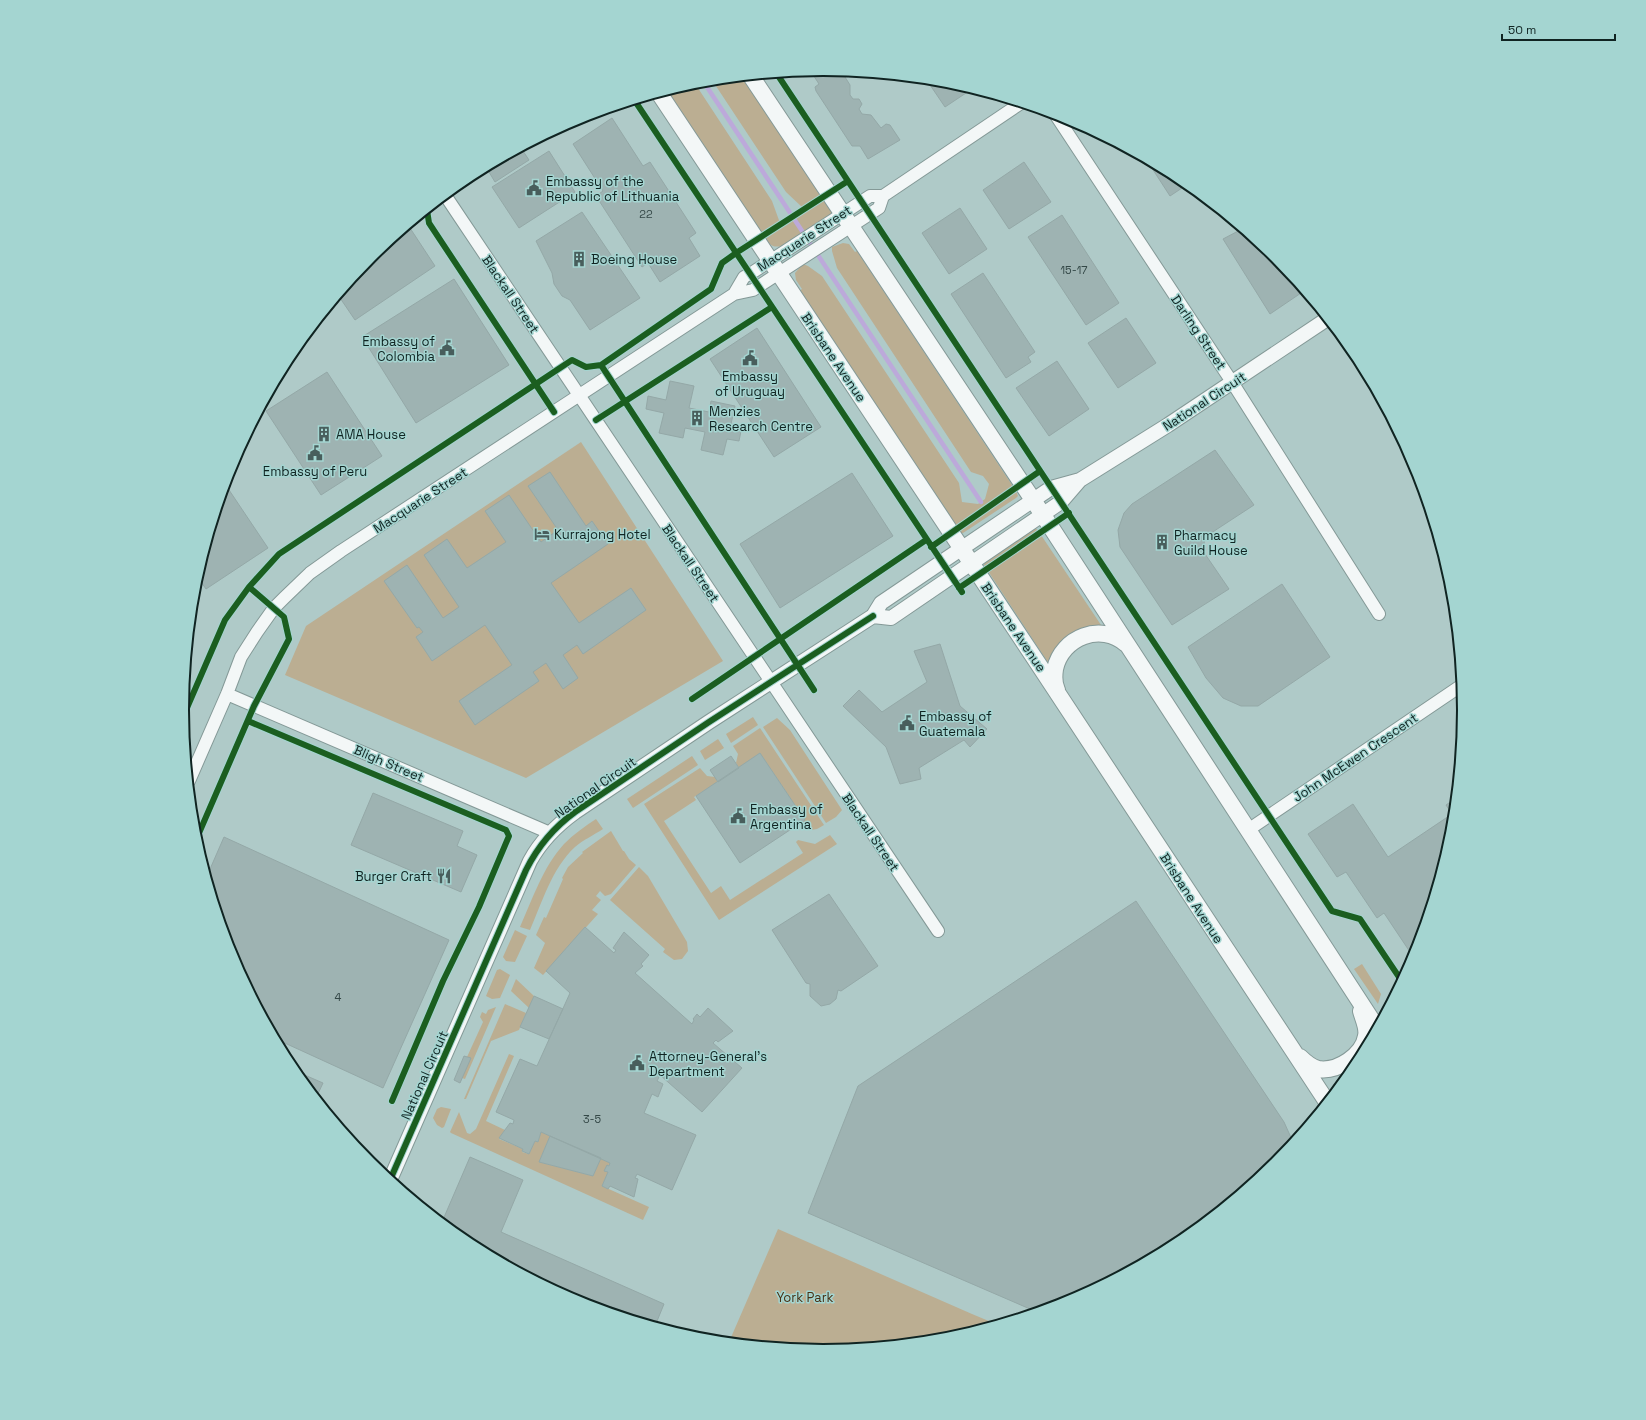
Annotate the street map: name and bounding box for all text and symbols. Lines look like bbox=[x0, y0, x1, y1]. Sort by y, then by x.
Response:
scale bar bbox=[1502, 16, 1615, 42]
text: 50 m bbox=[1508, 22, 1536, 38]
place label: Embassy of the Republic of Lithuania bbox=[546, 173, 680, 205]
public building icon: Embassy of the Republic of Lithuania bbox=[525, 179, 543, 197]
street label: Macquarie Street bbox=[754, 202, 855, 275]
house number: 22 bbox=[639, 207, 653, 221]
building icon: Boeing House bbox=[570, 250, 588, 268]
place label: Boeing House bbox=[591, 251, 677, 268]
street label: Blackall Street bbox=[478, 252, 543, 337]
house number: 15-17 bbox=[1061, 263, 1088, 277]
street label: Darling Street bbox=[1167, 292, 1230, 373]
street label: Brisbane Avenue bbox=[797, 309, 870, 405]
place label: Embassy of Colombia bbox=[362, 333, 436, 365]
public building icon: Embassy of Colombia bbox=[438, 339, 456, 357]
public building icon: Embassy of Uruguay bbox=[741, 349, 759, 367]
place label: Embassy of Uruguay bbox=[715, 368, 785, 400]
street label: National Circuit bbox=[1159, 368, 1249, 435]
place label: Menzies Research Centre bbox=[709, 403, 813, 435]
building icon: Menzies Research Centre bbox=[688, 409, 706, 427]
building icon: AMA House bbox=[315, 425, 333, 443]
place label: AMA House bbox=[336, 426, 406, 443]
public building icon: Embassy of Peru bbox=[306, 444, 324, 462]
place label: Embassy of Peru bbox=[263, 463, 367, 480]
street label: Macquarie Street bbox=[370, 464, 471, 537]
street label: Blackall Street bbox=[658, 521, 723, 606]
hotel icon: Kurrajong Hotel bbox=[533, 525, 551, 543]
place label: Kurrajong Hotel bbox=[554, 526, 651, 543]
place label: Pharmacy Guild House bbox=[1174, 527, 1248, 559]
building icon: Pharmacy Guild House bbox=[1153, 533, 1171, 551]
street label: Brisbane Avenue bbox=[977, 579, 1050, 675]
place label: Embassy of Guatemala bbox=[919, 708, 992, 740]
street label: John McEwen Crescent bbox=[1290, 709, 1421, 806]
public building icon: Embassy of Guatemala bbox=[898, 714, 916, 732]
street label: Bligh Street bbox=[351, 741, 426, 786]
street label: National Circuit bbox=[551, 753, 639, 822]
street label: Blackall Street bbox=[838, 790, 903, 875]
place label: Embassy of Argentina bbox=[750, 801, 823, 833]
public building icon: Embassy of Argentina bbox=[729, 807, 747, 825]
street label: Brisbane Avenue bbox=[1156, 850, 1227, 947]
restaurant icon: Burger Craft bbox=[435, 867, 453, 885]
place label: Burger Craft bbox=[355, 868, 432, 885]
house number: 4 bbox=[335, 990, 342, 1004]
street label: National Circuit bbox=[397, 1028, 452, 1122]
place label: Attorney-General’s Department bbox=[649, 1048, 767, 1080]
public building icon: Attorney-General’s Department bbox=[628, 1054, 646, 1072]
house number: 3-5 bbox=[583, 1112, 602, 1126]
park label: York Park bbox=[776, 1289, 834, 1306]

